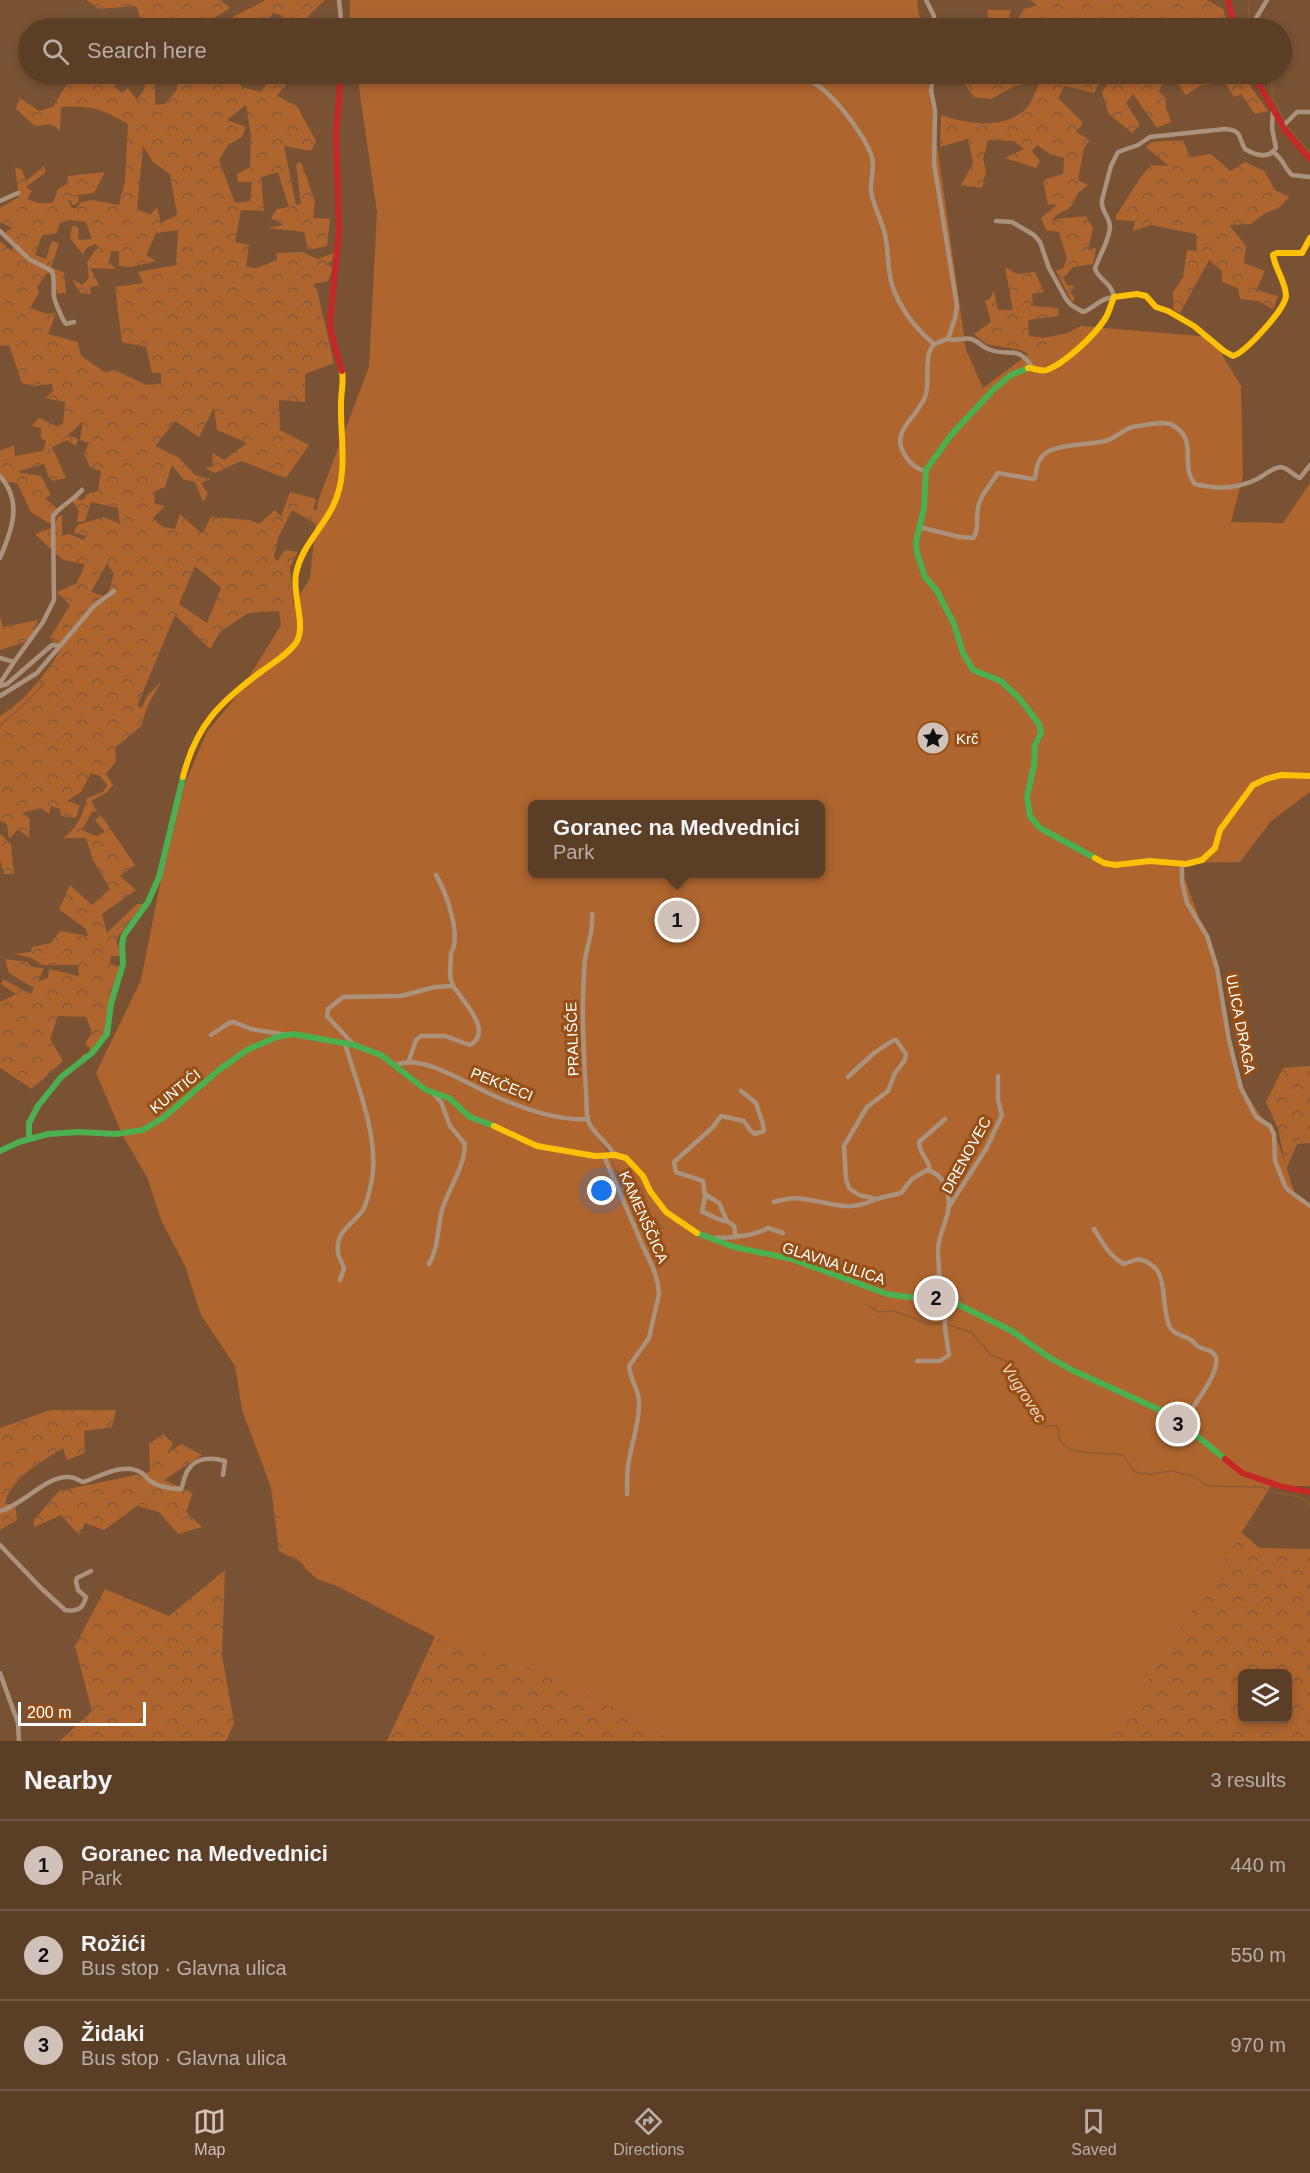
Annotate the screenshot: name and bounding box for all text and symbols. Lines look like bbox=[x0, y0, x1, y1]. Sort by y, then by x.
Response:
search box bbox=[18, 18, 1292, 84]
icon: search bbox=[39, 35, 72, 68]
text: Search here bbox=[87, 38, 207, 63]
place icon: Krč bbox=[915, 720, 951, 756]
place label: Krč bbox=[956, 730, 979, 747]
popup bbox=[528, 800, 825, 878]
text: Goranec na Medvednici bbox=[553, 815, 800, 840]
text: Park bbox=[553, 841, 594, 863]
pin: 1 bbox=[658, 898, 696, 942]
street label: ULICA DRAGA bbox=[1223, 973, 1259, 1075]
street label: PRALIŠĆE bbox=[562, 1002, 582, 1076]
street label: PEKČECI bbox=[468, 1064, 536, 1104]
street label: KUNTIĆI bbox=[146, 1066, 204, 1116]
street label: DRENOVEC bbox=[938, 1114, 994, 1196]
street label: KAMENŠČICA bbox=[616, 1168, 672, 1266]
your location bbox=[587, 1176, 616, 1205]
street label: GLAVNA ULICA bbox=[780, 1238, 888, 1288]
pin: 2 bbox=[916, 1276, 956, 1320]
water label: Vugrovec bbox=[999, 1360, 1049, 1426]
pin: 3 bbox=[1158, 1402, 1198, 1446]
map controls bbox=[1238, 1669, 1292, 1723]
button: layers bbox=[1238, 1669, 1292, 1723]
scale bar bbox=[18, 1699, 146, 1726]
text: 200 m bbox=[27, 1704, 71, 1721]
text: Nearby bbox=[24, 1765, 112, 1795]
text: 3 results bbox=[1210, 1769, 1286, 1791]
text: Goranec na Medvednici bbox=[81, 1841, 328, 1866]
text: 1 bbox=[38, 1854, 49, 1876]
text: 440 m bbox=[1230, 1854, 1286, 1876]
text: Park bbox=[81, 1867, 122, 1889]
text: Rožići bbox=[81, 1931, 146, 1956]
text: 2 bbox=[38, 1944, 49, 1966]
text: 550 m bbox=[1230, 1944, 1286, 1966]
text: Bus stop · Glavna ulica bbox=[81, 1957, 287, 1979]
text: Židaki bbox=[81, 2021, 145, 2046]
text: 3 bbox=[38, 2034, 49, 2056]
text: 970 m bbox=[1230, 2034, 1286, 2056]
text: Bus stop · Glavna ulica bbox=[81, 2047, 287, 2069]
tab: Map bbox=[193, 2105, 226, 2159]
tab: Directions bbox=[613, 2105, 684, 2159]
tab: Saved bbox=[1071, 2105, 1117, 2159]

